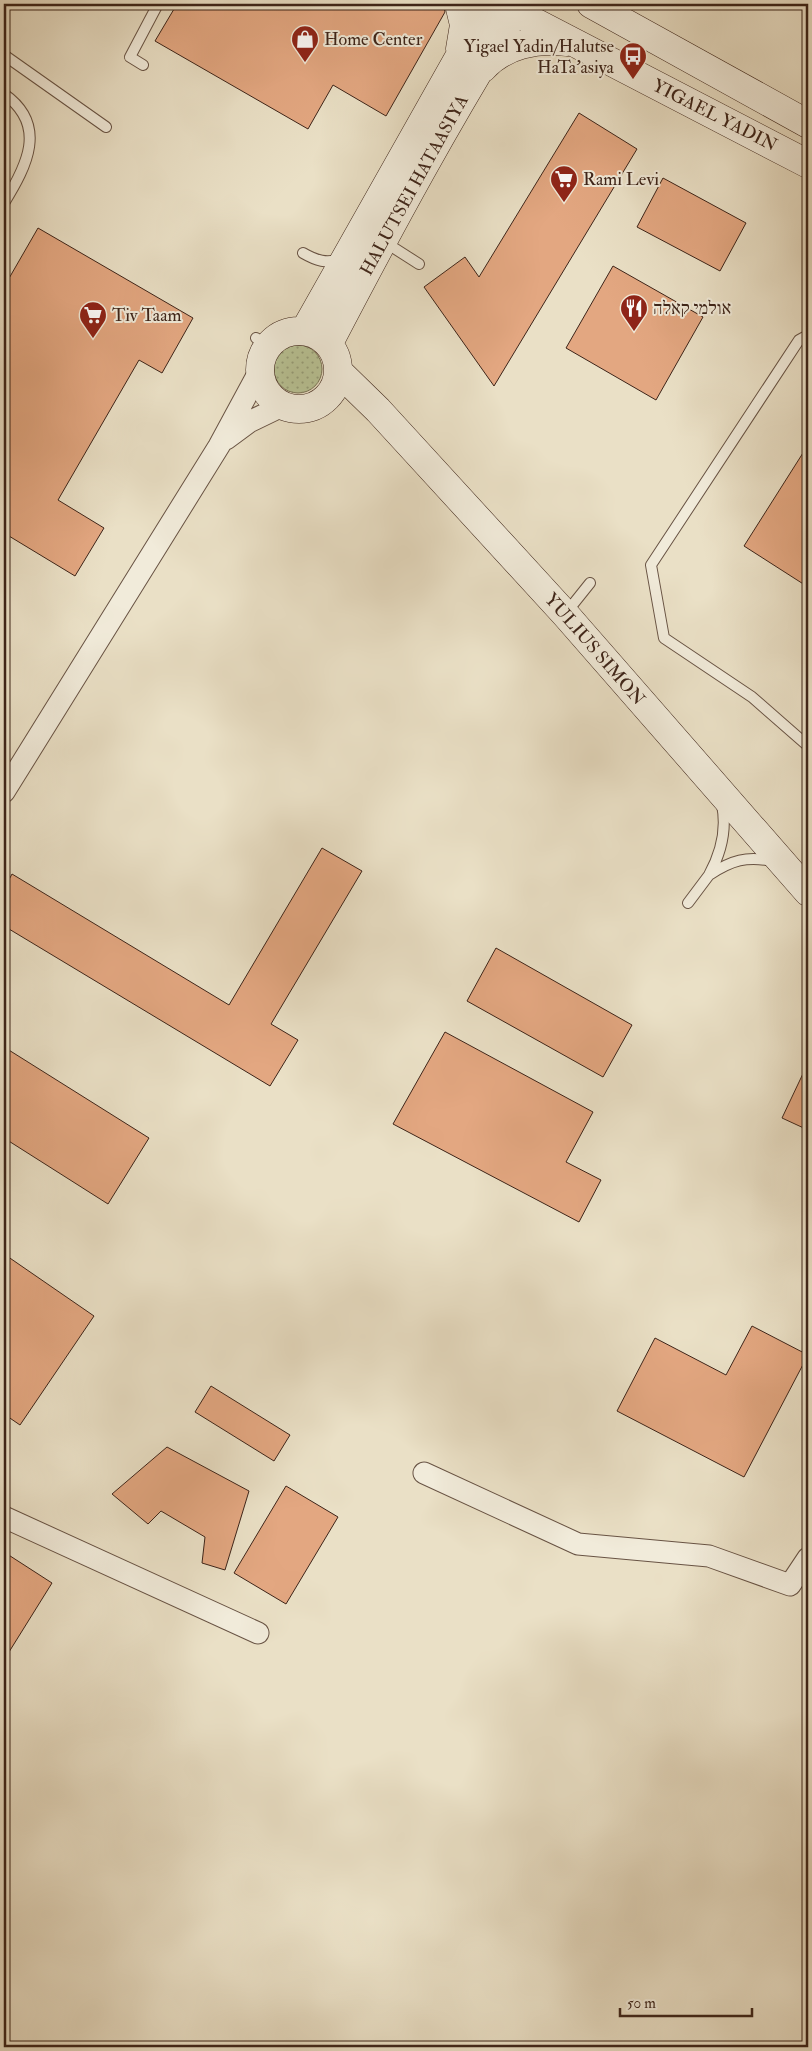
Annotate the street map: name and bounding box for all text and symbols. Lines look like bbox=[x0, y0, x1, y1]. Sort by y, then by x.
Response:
shop icon: Home Center bbox=[290, 24, 320, 63]
place label: Home Center bbox=[324, 28, 423, 51]
place label: Yigael Yadin/Halutse HaTa'asiya bbox=[464, 35, 615, 79]
bus stop icon: Yigael Yadin/Halutse HaTa'asiya bbox=[618, 41, 648, 80]
street label: YIGAEL YADIN bbox=[648, 74, 781, 157]
street label: HALUTSEI HATAASIYA bbox=[355, 90, 474, 280]
supermarket icon: Rami Levi bbox=[549, 164, 579, 203]
place label: Rami Levi bbox=[583, 168, 659, 191]
restaurant icon: אולמי קאלה bbox=[619, 293, 649, 332]
place label: אולמי קאלה bbox=[653, 297, 731, 320]
supermarket icon: Tiv Taam bbox=[78, 300, 108, 339]
place label: Tiv Taam bbox=[112, 304, 182, 327]
street label: YULIUS SIMON bbox=[539, 588, 650, 710]
scale bar bbox=[620, 1986, 752, 2018]
text: 50 m bbox=[627, 1994, 656, 2013]

